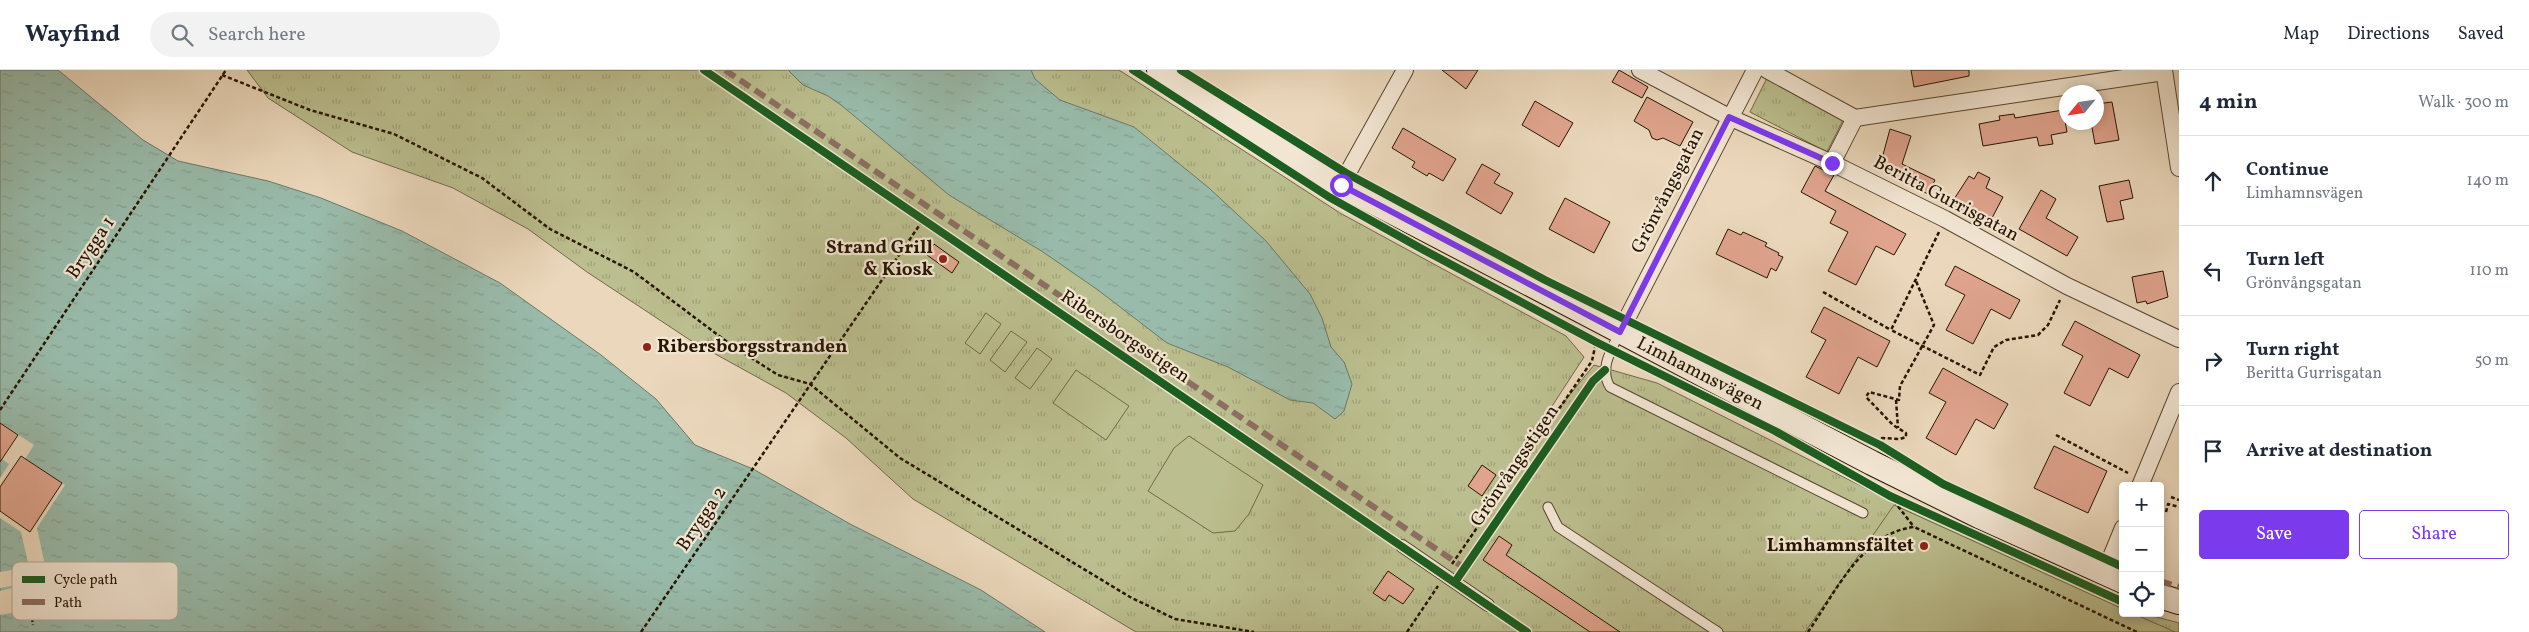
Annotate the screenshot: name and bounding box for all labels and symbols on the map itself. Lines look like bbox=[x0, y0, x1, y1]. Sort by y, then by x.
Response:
north arrow bbox=[2059, 85, 2104, 130]
street label: Grönvångsgatan bbox=[1625, 124, 1711, 258]
street label: Beritta Gurrisgatan bbox=[1869, 150, 2023, 248]
route end bbox=[1821, 152, 1844, 175]
route start bbox=[1330, 174, 1353, 197]
street label: Brygga 1 bbox=[61, 212, 121, 284]
place label: Strand Grill & Kiosk bbox=[826, 235, 933, 283]
marker: Strand Grill & Kiosk bbox=[937, 253, 949, 265]
street label: Ribersborgsstigen bbox=[1055, 284, 1195, 390]
street label: Limhamnsvägen bbox=[1632, 331, 1768, 417]
place label: Ribersborgsstranden bbox=[657, 334, 848, 360]
marker: Ribersborgsstranden bbox=[641, 341, 653, 353]
street label: Grönvångsstigen bbox=[1465, 400, 1565, 532]
street label: Brygga 2 bbox=[671, 481, 733, 557]
place label: Limhamnsfältet bbox=[1767, 533, 1914, 559]
marker: Limhamnsfältet bbox=[1918, 540, 1930, 552]
legend bbox=[12, 562, 178, 620]
text: Cycle path bbox=[54, 571, 118, 590]
text: Path bbox=[54, 594, 82, 613]

